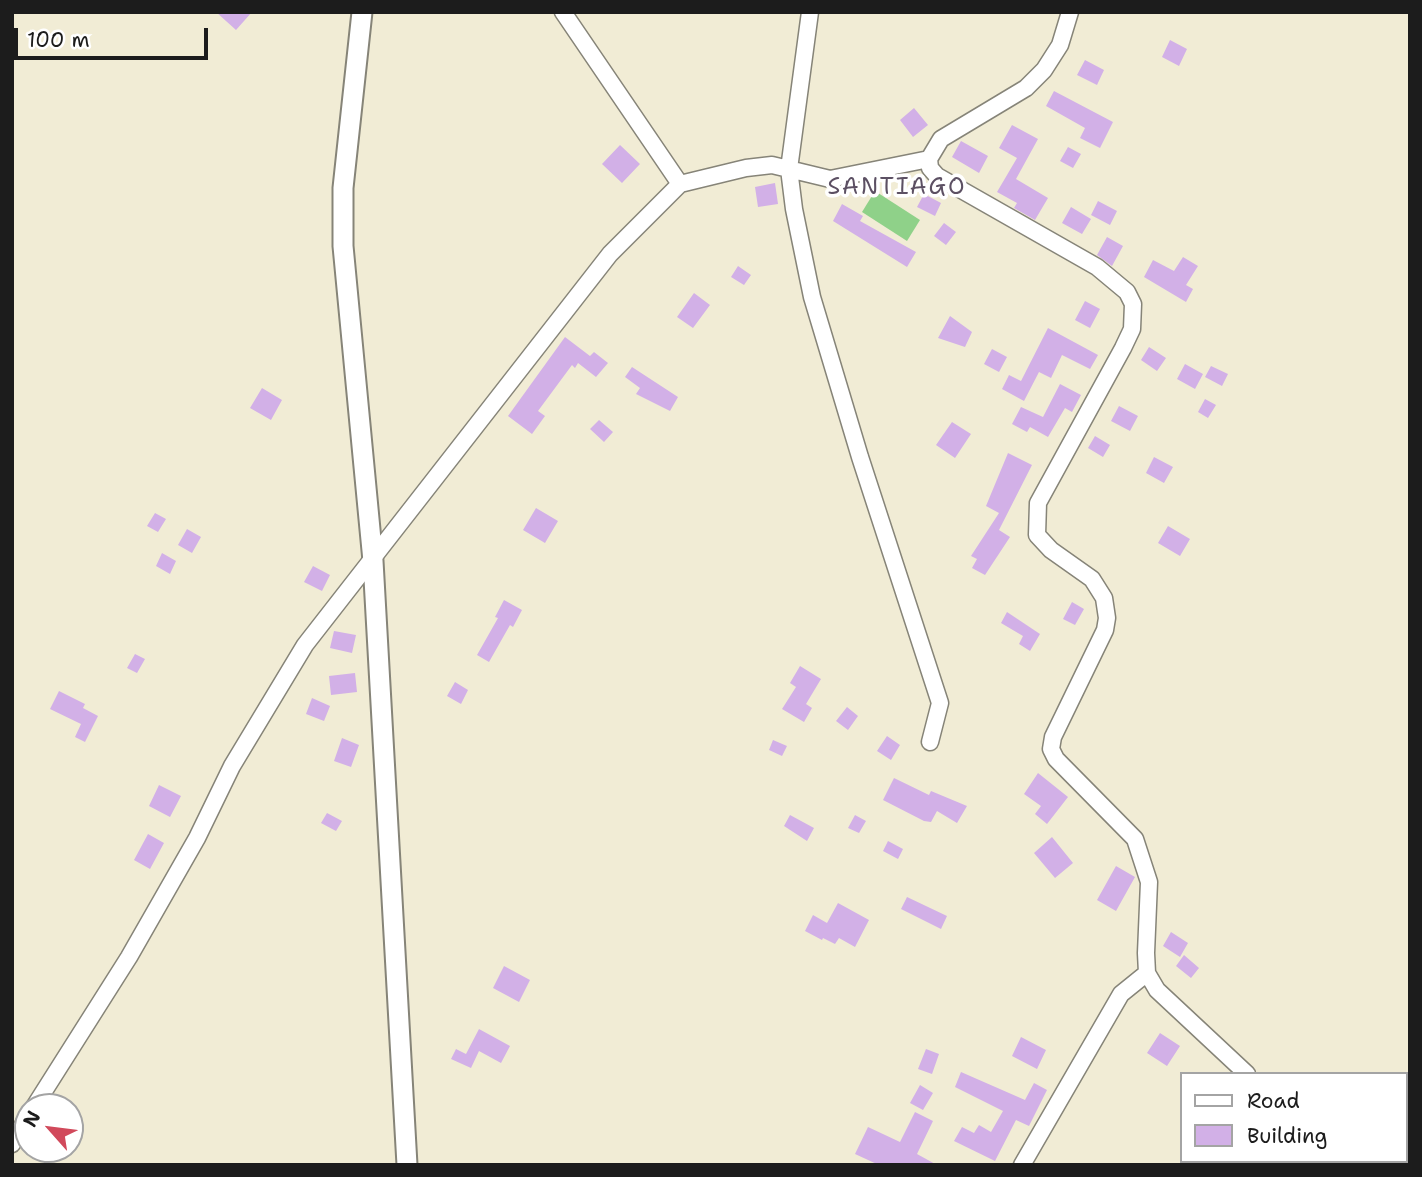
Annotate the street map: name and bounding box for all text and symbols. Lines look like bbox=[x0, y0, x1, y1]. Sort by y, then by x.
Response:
scale bar bbox=[18, 14, 212, 58]
text: 100 m bbox=[27, 26, 90, 54]
district label: SANTIAGO bbox=[829, 174, 965, 202]
legend bbox=[1180, 1072, 1408, 1163]
text: Road bbox=[1247, 1087, 1300, 1115]
north arrow bbox=[14, 1093, 84, 1163]
text: N bbox=[17, 1106, 46, 1131]
text: Building bbox=[1247, 1122, 1327, 1150]

